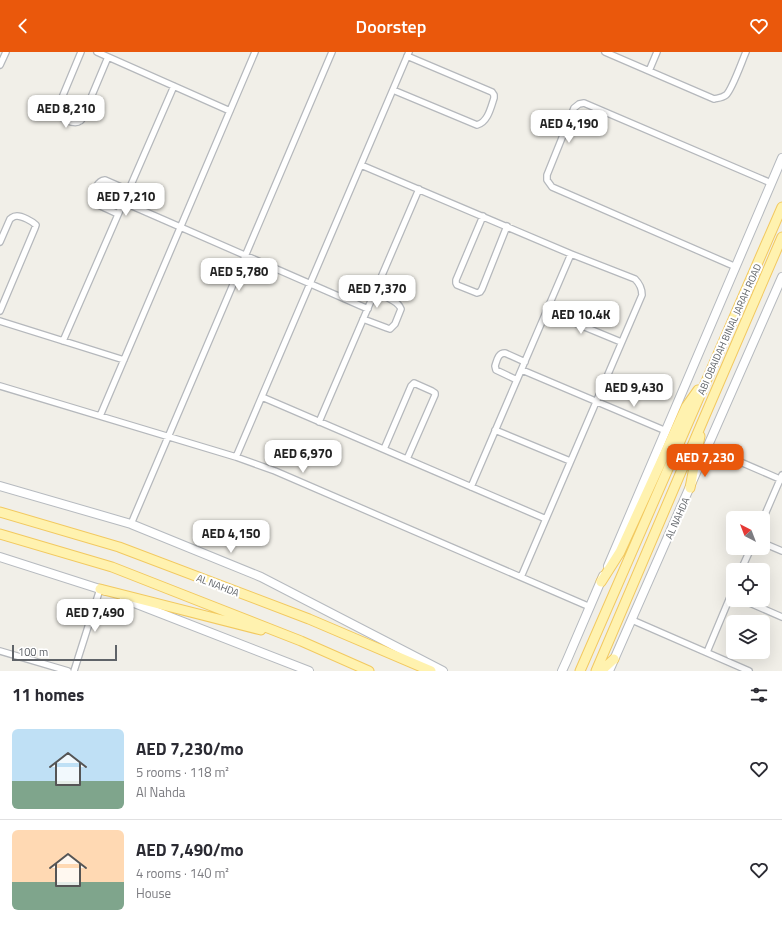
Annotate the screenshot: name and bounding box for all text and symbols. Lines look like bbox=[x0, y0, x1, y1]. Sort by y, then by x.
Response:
text: Doorstep bbox=[356, 13, 426, 40]
icon: back bbox=[12, 15, 34, 37]
icon: heart bbox=[748, 15, 770, 37]
pin: AED 8,210 bbox=[20, 95, 112, 129]
text: AED 8,210 bbox=[37, 98, 95, 118]
pin: AED 4,190 bbox=[523, 110, 615, 144]
text: AED 4,190 bbox=[540, 113, 598, 133]
pin: AED 7,210 bbox=[80, 183, 172, 217]
text: AED 7,210 bbox=[97, 186, 155, 206]
pin: AED 5,780 bbox=[193, 258, 285, 292]
text: AED 5,780 bbox=[210, 261, 268, 281]
street label: ABI OBAIDAH BINAL JARAH ROAD bbox=[694, 261, 765, 397]
pin: AED 7,370 bbox=[331, 275, 423, 309]
text: AED 7,370 bbox=[348, 278, 406, 298]
pin: AED 10.4K bbox=[535, 301, 627, 335]
text: AED 10.4K bbox=[551, 304, 611, 324]
pin: AED 9,430 bbox=[588, 374, 680, 408]
text: AED 9,430 bbox=[605, 377, 663, 397]
pin: AED 6,970 bbox=[257, 440, 349, 474]
text: AED 6,970 bbox=[274, 443, 332, 463]
pin: AED 7,230 bbox=[659, 444, 751, 478]
text: AED 7,230 bbox=[676, 447, 734, 467]
street label: AL NAHDA bbox=[662, 495, 693, 542]
north arrow bbox=[726, 511, 770, 555]
map controls bbox=[726, 511, 770, 659]
pin: AED 4,150 bbox=[185, 520, 277, 554]
text: AED 4,150 bbox=[202, 523, 260, 543]
button: locate bbox=[726, 563, 770, 607]
street label: AL NAHDA bbox=[194, 570, 241, 600]
pin: AED 7,490 bbox=[49, 599, 141, 633]
text: AED 7,490 bbox=[66, 602, 124, 622]
button: layers bbox=[726, 615, 770, 659]
scale bar bbox=[12, 643, 117, 662]
text: 100 m bbox=[18, 644, 48, 660]
text: 11 homes bbox=[12, 682, 84, 708]
icon: filters bbox=[748, 684, 770, 706]
text: AED 7,230/mo bbox=[136, 736, 244, 762]
icon: home bbox=[44, 745, 92, 793]
icon: heart bbox=[748, 758, 770, 780]
text: 5 rooms · 118 m² bbox=[136, 762, 229, 782]
text: Al Nahda bbox=[136, 782, 185, 802]
text: AED 7,490/mo bbox=[136, 837, 244, 863]
icon: home bbox=[44, 846, 92, 894]
icon: heart bbox=[748, 859, 770, 881]
text: 4 rooms · 140 m² bbox=[136, 863, 229, 883]
text: House bbox=[136, 883, 171, 903]

